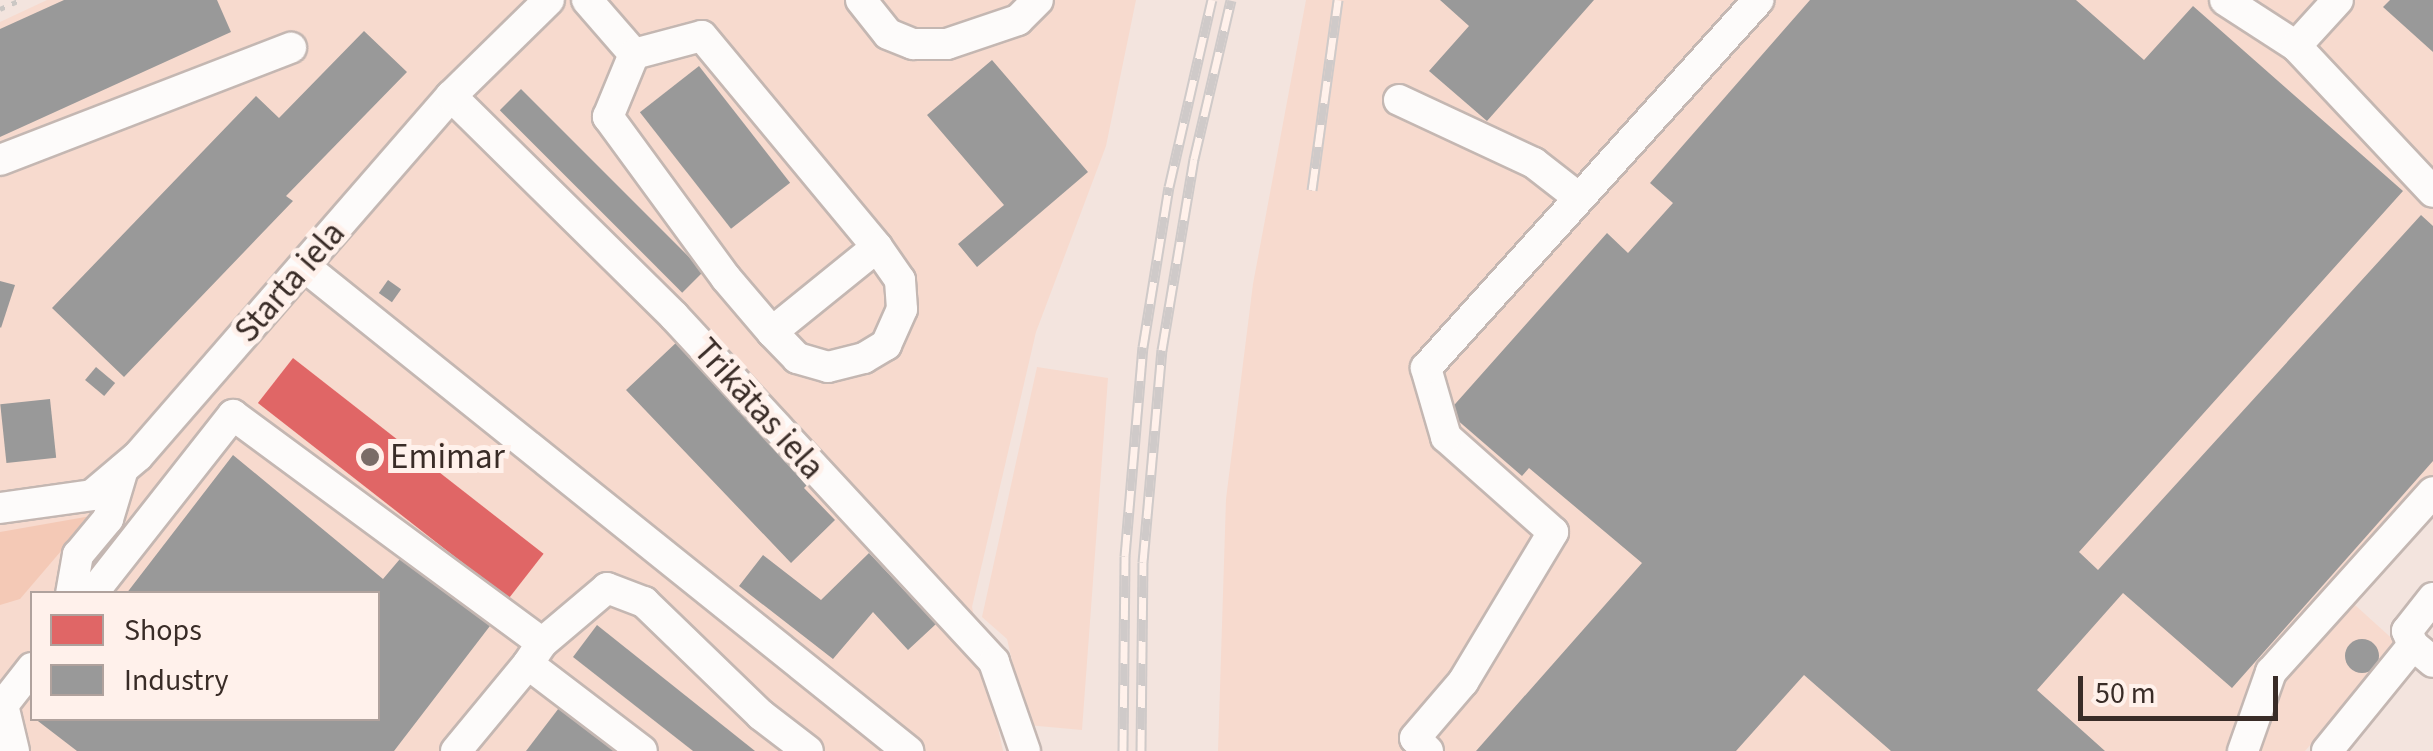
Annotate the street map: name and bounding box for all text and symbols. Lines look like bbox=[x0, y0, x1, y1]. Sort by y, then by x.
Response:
street label: Starta iela bbox=[226, 213, 354, 351]
street label: Trikātas iela bbox=[685, 330, 833, 488]
place label: Emimar bbox=[390, 436, 505, 478]
marker: Emimar bbox=[359, 446, 381, 468]
legend bbox=[30, 591, 380, 721]
text: Shops bbox=[124, 609, 202, 652]
scale bar bbox=[2083, 656, 2283, 718]
text: Industry bbox=[124, 659, 229, 702]
text: 50 m bbox=[2095, 672, 2156, 715]

